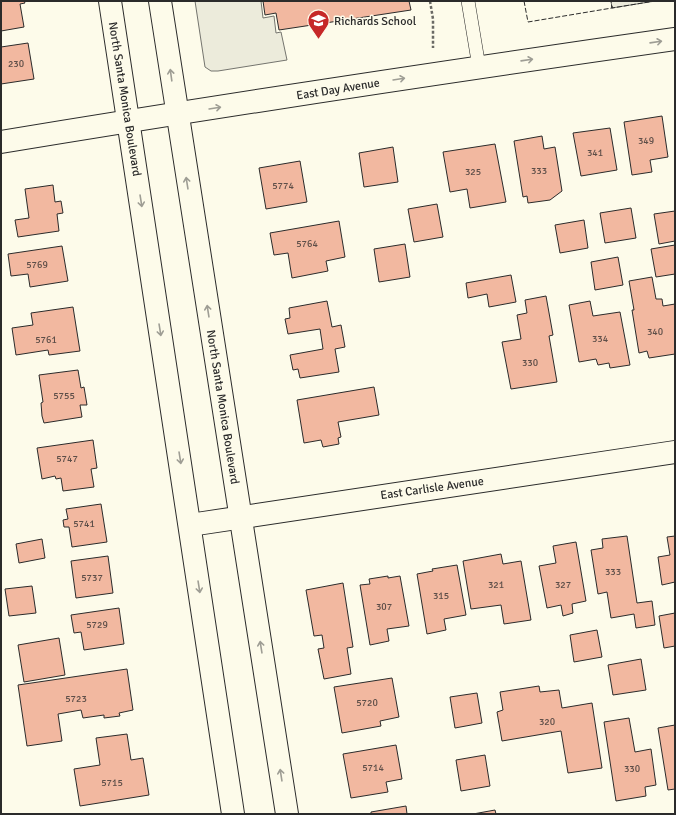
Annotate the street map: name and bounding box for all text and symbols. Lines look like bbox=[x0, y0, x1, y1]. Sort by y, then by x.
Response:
school or university icon: Richards School bbox=[306, 8, 332, 41]
place label: Richards School bbox=[334, 14, 417, 29]
street label: North Santa Monica Boulevard bbox=[105, 21, 144, 177]
one-way arrow bbox=[649, 38, 662, 46]
one-way arrow bbox=[520, 56, 533, 64]
house number: 230 bbox=[8, 58, 24, 70]
one-way arrow bbox=[167, 68, 175, 81]
street label: East Day Avenue bbox=[295, 75, 381, 103]
one-way arrow bbox=[392, 75, 405, 83]
one-way arrow bbox=[208, 103, 221, 111]
house number: 349 bbox=[638, 135, 654, 147]
house number: 341 bbox=[587, 147, 603, 159]
house number: 333 bbox=[531, 165, 547, 177]
house number: 325 bbox=[465, 166, 481, 178]
one-way arrow bbox=[183, 177, 191, 190]
house number: 5774 bbox=[272, 180, 294, 192]
one-way arrow bbox=[137, 194, 145, 207]
house number: 5764 bbox=[296, 238, 318, 250]
house number: 5769 bbox=[26, 259, 48, 271]
one-way arrow bbox=[204, 305, 212, 318]
one-way arrow bbox=[156, 323, 164, 336]
house number: 340 bbox=[647, 326, 663, 338]
street label: North Santa Monica Boulevard bbox=[203, 329, 242, 485]
house number: 334 bbox=[592, 333, 609, 345]
house number: 5761 bbox=[35, 334, 57, 346]
house number: 330 bbox=[522, 357, 538, 369]
house number: 5755 bbox=[53, 390, 75, 402]
one-way arrow bbox=[176, 451, 184, 464]
house number: 5747 bbox=[56, 453, 78, 465]
street label: East Carlisle Avenue bbox=[379, 474, 485, 503]
house number: 5741 bbox=[73, 518, 95, 530]
house number: 333 bbox=[605, 566, 621, 578]
house number: 5737 bbox=[81, 572, 103, 584]
house number: 321 bbox=[488, 579, 504, 591]
house number: 327 bbox=[555, 579, 571, 591]
one-way arrow bbox=[195, 580, 203, 593]
house number: 315 bbox=[433, 590, 449, 602]
house number: 307 bbox=[376, 601, 392, 613]
house number: 5729 bbox=[86, 619, 108, 631]
one-way arrow bbox=[257, 641, 265, 654]
house number: 5723 bbox=[65, 693, 87, 705]
house number: 5720 bbox=[356, 697, 378, 709]
house number: 320 bbox=[539, 716, 555, 728]
house number: 5714 bbox=[362, 762, 384, 774]
house number: 330 bbox=[624, 763, 640, 775]
one-way arrow bbox=[277, 769, 285, 782]
house number: 5715 bbox=[101, 777, 123, 789]

